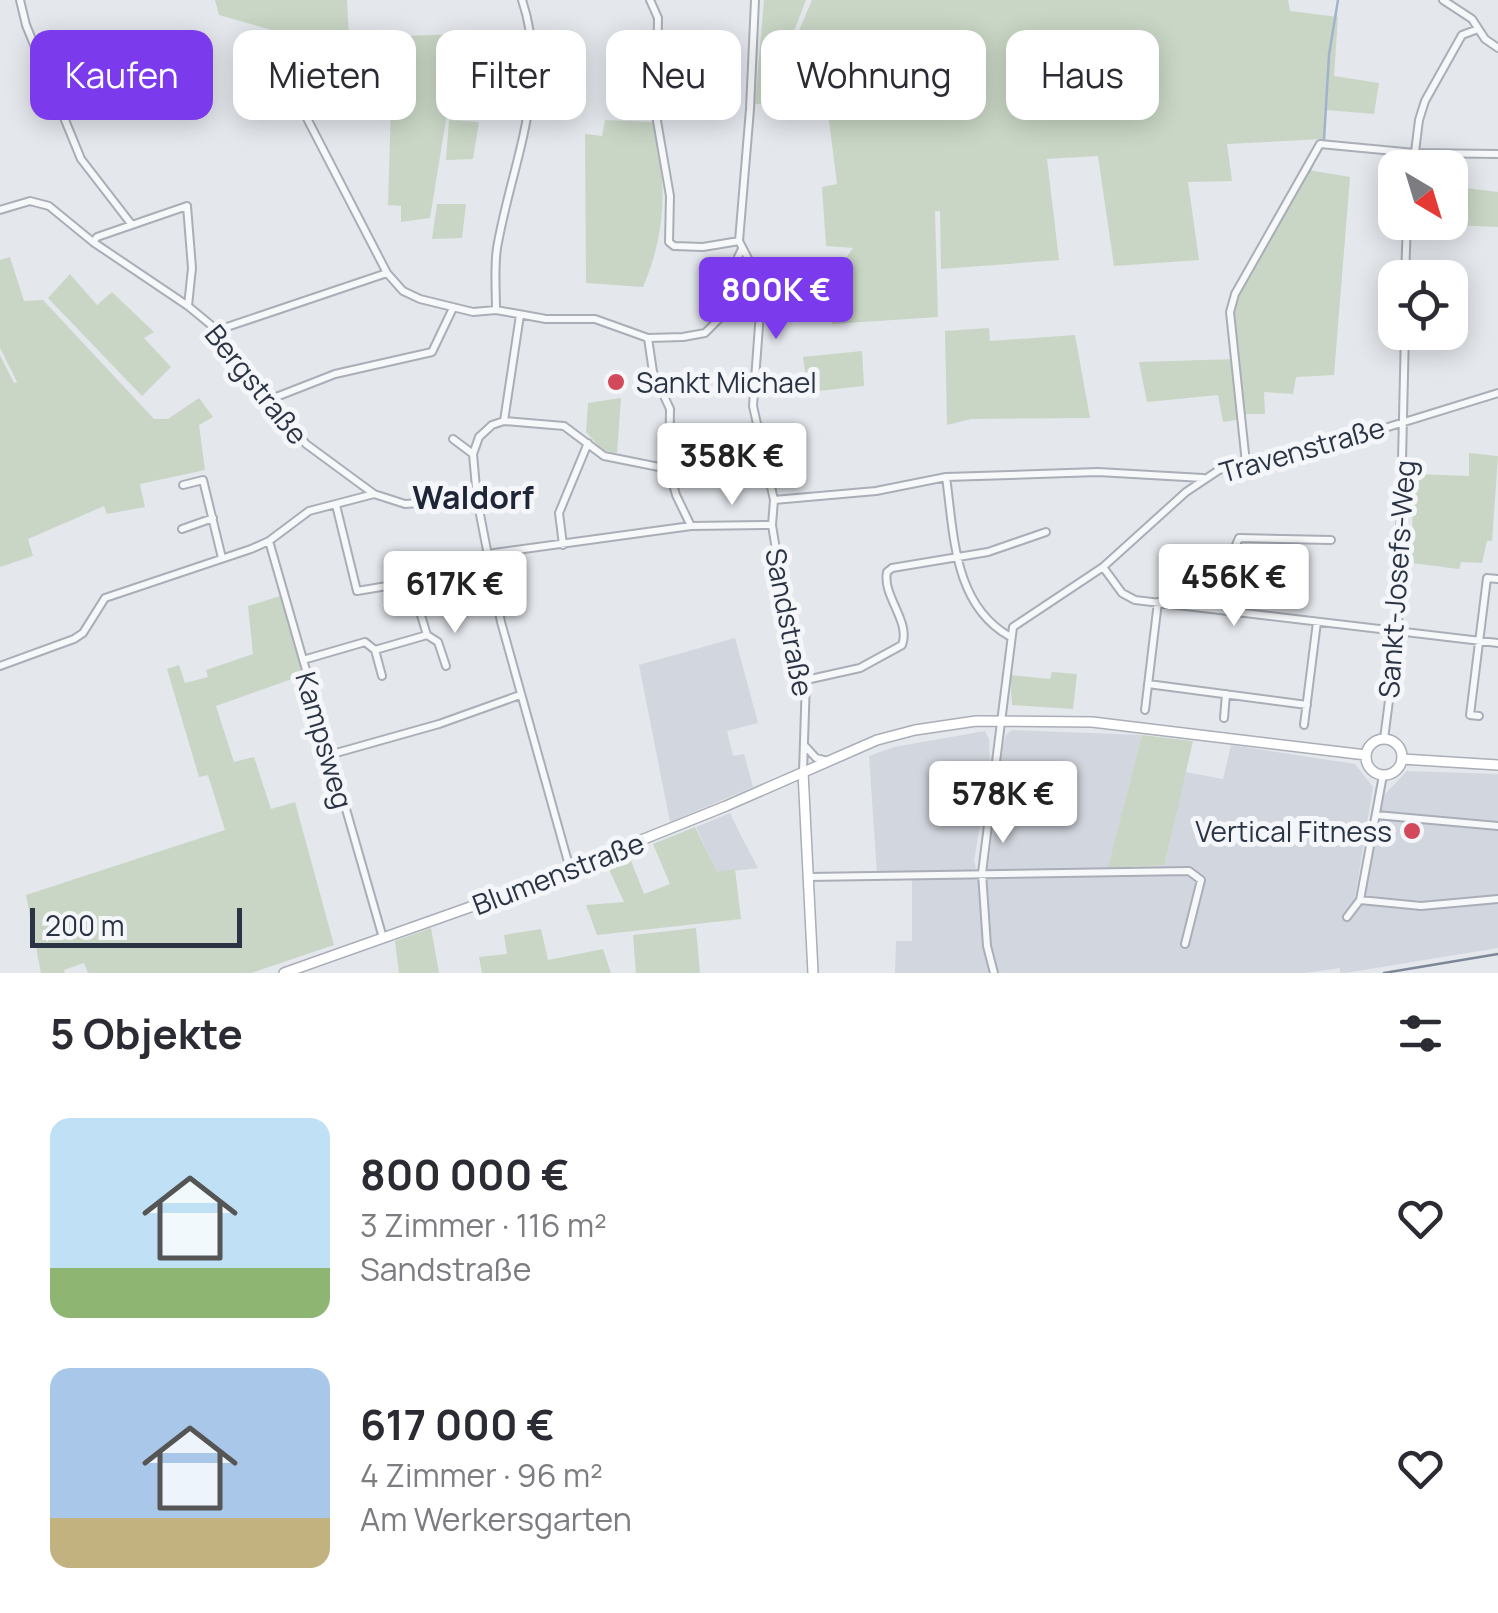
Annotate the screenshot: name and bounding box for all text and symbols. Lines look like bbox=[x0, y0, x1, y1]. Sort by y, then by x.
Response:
chip: Kaufen bbox=[30, 30, 213, 120]
chip: Mieten bbox=[233, 30, 416, 120]
chip: Filter bbox=[436, 30, 586, 120]
chip: Neu bbox=[606, 30, 741, 120]
chip: Wohnung bbox=[761, 30, 986, 120]
chip: Haus bbox=[1006, 30, 1159, 120]
north arrow bbox=[1378, 150, 1468, 240]
map controls bbox=[1378, 150, 1468, 350]
pin: 800K € bbox=[695, 257, 857, 342]
button: locate bbox=[1378, 260, 1468, 350]
text: 800K € bbox=[721, 267, 831, 311]
street label: Bergstraße bbox=[197, 316, 317, 452]
place label: Sankt Michael bbox=[636, 363, 817, 401]
marker: Sankt Michael bbox=[605, 371, 627, 393]
street label: Travenstraße bbox=[1215, 407, 1389, 491]
pin: 358K € bbox=[651, 423, 813, 508]
text: 358K € bbox=[679, 433, 785, 477]
street label: Sankt-Josefs-Weg bbox=[1369, 459, 1423, 699]
district label: Waldorf bbox=[412, 475, 534, 519]
pin: 456K € bbox=[1153, 544, 1315, 629]
street label: Sandstraße bbox=[757, 545, 823, 699]
pin: 617K € bbox=[374, 551, 536, 636]
text: 456K € bbox=[1181, 554, 1287, 598]
text: 617K € bbox=[406, 561, 504, 605]
street label: Kampsweg bbox=[287, 667, 363, 813]
pin: 578K € bbox=[922, 761, 1084, 846]
text: 578K € bbox=[951, 771, 1055, 815]
place label: Vertical Fitness bbox=[1195, 812, 1392, 850]
marker: Vertical Fitness bbox=[1401, 820, 1423, 842]
street label: Blumenstraße bbox=[467, 823, 649, 923]
scale bar bbox=[30, 903, 242, 948]
text: 200 m bbox=[45, 906, 124, 944]
text: 5 Objekte bbox=[50, 1004, 243, 1062]
icon: filters bbox=[1393, 1006, 1448, 1061]
text: 800 000 € bbox=[360, 1145, 569, 1203]
icon: home bbox=[130, 1158, 250, 1278]
icon: heart bbox=[1393, 1191, 1448, 1246]
text: 3 Zimmer · 116 m² bbox=[360, 1203, 607, 1247]
text: Sandstraße bbox=[360, 1247, 532, 1291]
text: 617 000 € bbox=[360, 1395, 555, 1453]
icon: home bbox=[130, 1408, 250, 1528]
icon: heart bbox=[1393, 1441, 1448, 1496]
text: 4 Zimmer · 96 m² bbox=[360, 1453, 603, 1497]
text: Am Werkersgarten bbox=[360, 1497, 632, 1541]

